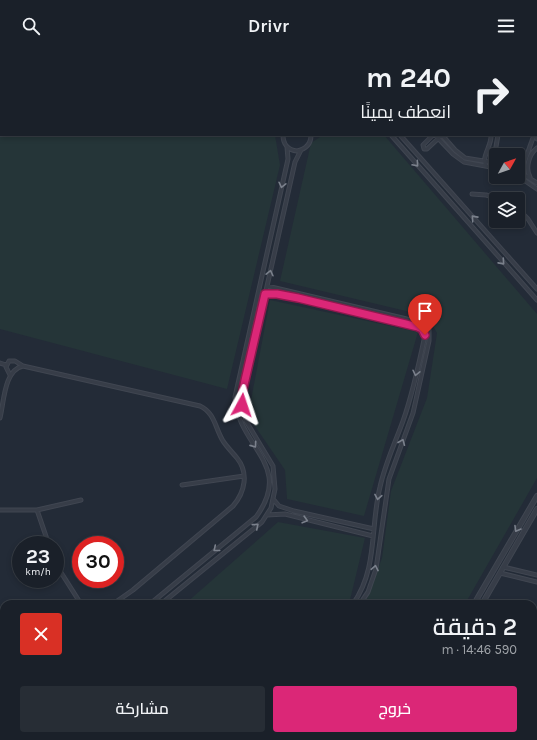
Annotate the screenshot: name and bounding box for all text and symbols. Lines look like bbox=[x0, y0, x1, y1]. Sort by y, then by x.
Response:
icon: search bbox=[20, 15, 42, 37]
text: Drivr bbox=[248, 15, 289, 37]
icon: menu bbox=[495, 15, 517, 37]
text: 240 m bbox=[366, 61, 451, 94]
icon: right bbox=[465, 68, 517, 120]
text: انعطف يمينًا bbox=[360, 101, 451, 123]
north arrow bbox=[489, 148, 525, 184]
map controls bbox=[489, 148, 525, 228]
one-way arrow bbox=[412, 160, 419, 167]
one-way arrow bbox=[278, 182, 286, 188]
button: layers bbox=[489, 192, 525, 228]
one-way arrow bbox=[471, 215, 478, 223]
one-way arrow bbox=[497, 257, 505, 265]
one-way arrow bbox=[265, 270, 273, 277]
pin bbox=[408, 294, 442, 335]
icon: arrive bbox=[414, 300, 436, 322]
one-way arrow bbox=[413, 370, 421, 376]
position arrow bbox=[221, 384, 263, 426]
one-way arrow bbox=[397, 438, 405, 446]
one-way arrow bbox=[249, 441, 257, 448]
one-way arrow bbox=[374, 494, 383, 500]
one-way arrow bbox=[301, 515, 308, 523]
one-way arrow bbox=[252, 524, 259, 531]
one-way arrow bbox=[515, 525, 522, 532]
speed limit sign: 30 bbox=[72, 536, 124, 588]
text: 23 bbox=[26, 545, 50, 568]
one-way arrow bbox=[214, 545, 221, 552]
one-way arrow bbox=[371, 565, 379, 572]
text: km/h bbox=[25, 566, 51, 578]
button: close bbox=[20, 613, 62, 655]
text: 2 دقيقة bbox=[433, 613, 517, 641]
text: 590 m · 14:46 bbox=[441, 642, 517, 657]
button: مشاركة bbox=[20, 686, 265, 732]
button: خروج bbox=[273, 686, 517, 732]

